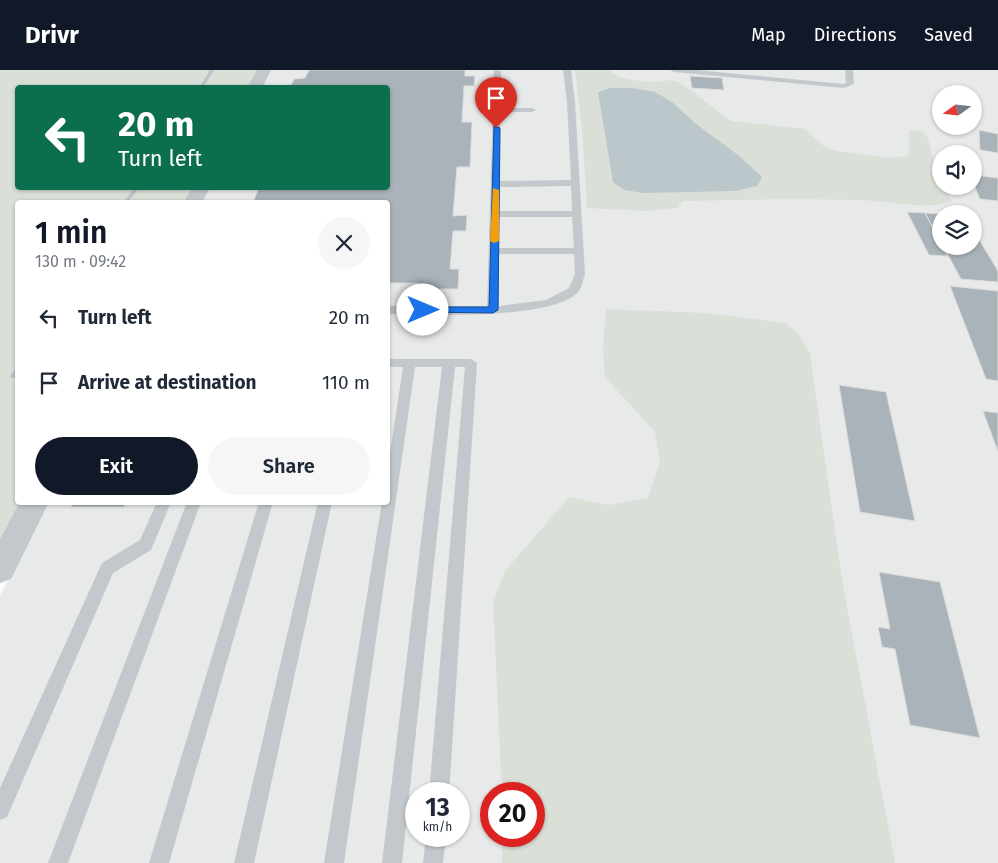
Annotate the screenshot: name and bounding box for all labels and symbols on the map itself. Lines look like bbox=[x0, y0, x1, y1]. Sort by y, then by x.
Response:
pin bbox=[475, 77, 517, 128]
north arrow bbox=[932, 85, 982, 135]
position arrow bbox=[396, 283, 448, 335]
speed limit sign: 20 bbox=[480, 782, 545, 847]

